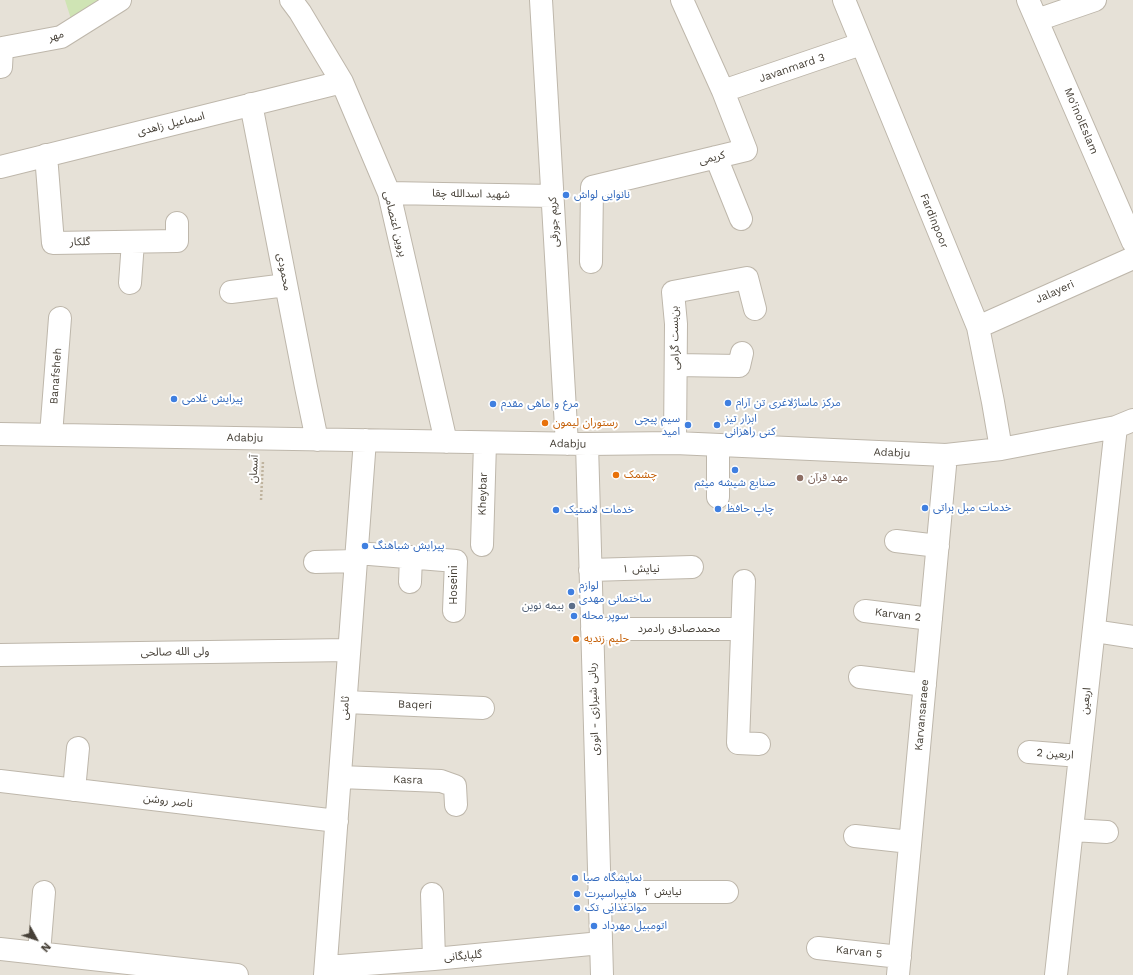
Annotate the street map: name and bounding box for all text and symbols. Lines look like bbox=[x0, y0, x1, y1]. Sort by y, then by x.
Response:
street label: مهر bbox=[47, 27, 65, 45]
street label: Javanmard 3 bbox=[757, 51, 827, 85]
street label: Mo'inolEslam bbox=[1061, 86, 1101, 156]
street label: اسماعیل زاهدی bbox=[136, 109, 206, 139]
street label: کریمی bbox=[698, 148, 726, 168]
street label: شهید اسدالله چقا bbox=[432, 187, 510, 201]
place label: نانوایی لواش bbox=[574, 188, 630, 202]
street label: پروین اعتصامی bbox=[380, 190, 410, 258]
marker: نانوایی لواش bbox=[561, 190, 571, 200]
street label: Fardinpoor bbox=[917, 192, 951, 250]
street label: کریم جورقی bbox=[546, 197, 562, 247]
street label: گلکار bbox=[70, 235, 90, 249]
street label: محمودی bbox=[274, 252, 294, 292]
street label: Jalayeri bbox=[1034, 278, 1076, 306]
street label: بن‌بست گرامی bbox=[668, 306, 682, 370]
street label: Banafsheh bbox=[47, 347, 65, 405]
place label: پیرایش غلامی bbox=[182, 392, 243, 406]
marker: پیرایش غلامی bbox=[169, 394, 179, 404]
place label: مرکز ماساژلاغری تن آرام bbox=[736, 396, 841, 410]
place label: مرغ و ماهی مقدم bbox=[501, 397, 579, 411]
marker: مرکز ماساژلاغری تن آرام bbox=[723, 398, 733, 408]
marker: مرغ و ماهی مقدم bbox=[488, 399, 498, 409]
place label: سیم پیچی امید bbox=[635, 412, 680, 438]
place label: ابزار تیز کنی راهزانی bbox=[725, 412, 776, 438]
place label: رستوران لیمون bbox=[553, 416, 618, 430]
marker: رستوران لیمون bbox=[540, 418, 550, 428]
marker: سیم پیچی امید bbox=[683, 420, 693, 430]
marker: ابزار تیز کنی راهزانی bbox=[712, 420, 722, 430]
street label: Adabju bbox=[226, 431, 264, 445]
street label: Adabju bbox=[549, 437, 587, 451]
street label: Adabju bbox=[873, 446, 911, 460]
street label: آسمان bbox=[247, 455, 261, 483]
marker: صنایع شیشه میثم bbox=[730, 465, 740, 475]
place label: چشمک bbox=[624, 468, 657, 482]
marker: چشمک bbox=[611, 470, 621, 480]
place label: مهد قرآن bbox=[808, 471, 848, 485]
street label: Kheybar bbox=[476, 472, 490, 516]
marker: مهد قرآن bbox=[795, 473, 805, 483]
place label: صنایع شیشه میثم bbox=[694, 476, 776, 490]
place label: خدمات مبل براتی bbox=[933, 501, 1011, 515]
place label: چاپ حافظ bbox=[726, 502, 774, 516]
place label: خدمات لاستیک bbox=[564, 503, 634, 517]
marker: خدمات مبل براتی bbox=[920, 503, 930, 513]
marker: چاپ حافظ bbox=[713, 504, 723, 514]
marker: خدمات لاستیک bbox=[551, 505, 561, 515]
place label: پیرایش شباهنگ bbox=[373, 539, 444, 553]
marker: پیرایش شباهنگ bbox=[360, 541, 370, 551]
street label: نیایش ۱ bbox=[622, 562, 660, 576]
street label: Hoseini bbox=[447, 565, 461, 605]
place label: لوازم ساختمانی مهدی bbox=[579, 579, 651, 605]
marker: لوازم ساختمانی مهدی bbox=[566, 587, 576, 597]
place label: بیمه نوین bbox=[522, 599, 564, 613]
marker: بیمه نوین bbox=[567, 601, 577, 611]
street label: Karvan 2 bbox=[874, 606, 922, 624]
place label: سوپر محله bbox=[582, 609, 629, 623]
marker: سوپر محله bbox=[569, 611, 579, 621]
street label: محمدصادق رادمرد bbox=[638, 622, 720, 636]
place label: حلیم زندیه bbox=[584, 632, 629, 646]
marker: حلیم زندیه bbox=[571, 634, 581, 644]
street label: ولی الله صالحی bbox=[141, 645, 209, 659]
street label: ربانی شیرازی - انوری bbox=[586, 662, 602, 756]
street label: Karvansaraee bbox=[912, 679, 932, 751]
street label: اربعین bbox=[1078, 687, 1094, 715]
street label: ثامنی bbox=[338, 696, 352, 720]
street label: Baqeri bbox=[398, 698, 432, 712]
street label: اربعین 2 bbox=[1036, 746, 1074, 762]
street label: Kasra bbox=[393, 773, 423, 787]
street label: ناصر روشن bbox=[142, 791, 194, 811]
place label: نمایشگاه صبا bbox=[583, 871, 642, 885]
marker: نمایشگاه صبا bbox=[570, 873, 580, 883]
street label: نیایش ۲ bbox=[644, 885, 682, 899]
place label: هایپراسپرت bbox=[585, 887, 637, 901]
marker: هایپراسپرت bbox=[572, 889, 582, 899]
place label: موادغذایی تک bbox=[585, 901, 647, 915]
marker: موادغذایی تک bbox=[572, 903, 582, 913]
north arrow bbox=[16, 919, 56, 959]
place label: اتومبیل مهرداد bbox=[602, 919, 667, 933]
marker: اتومبیل مهرداد bbox=[589, 921, 599, 931]
text: N bbox=[38, 940, 53, 954]
street label: Karvan 5 bbox=[835, 943, 883, 961]
street label: گلپایگانی bbox=[443, 948, 483, 964]

